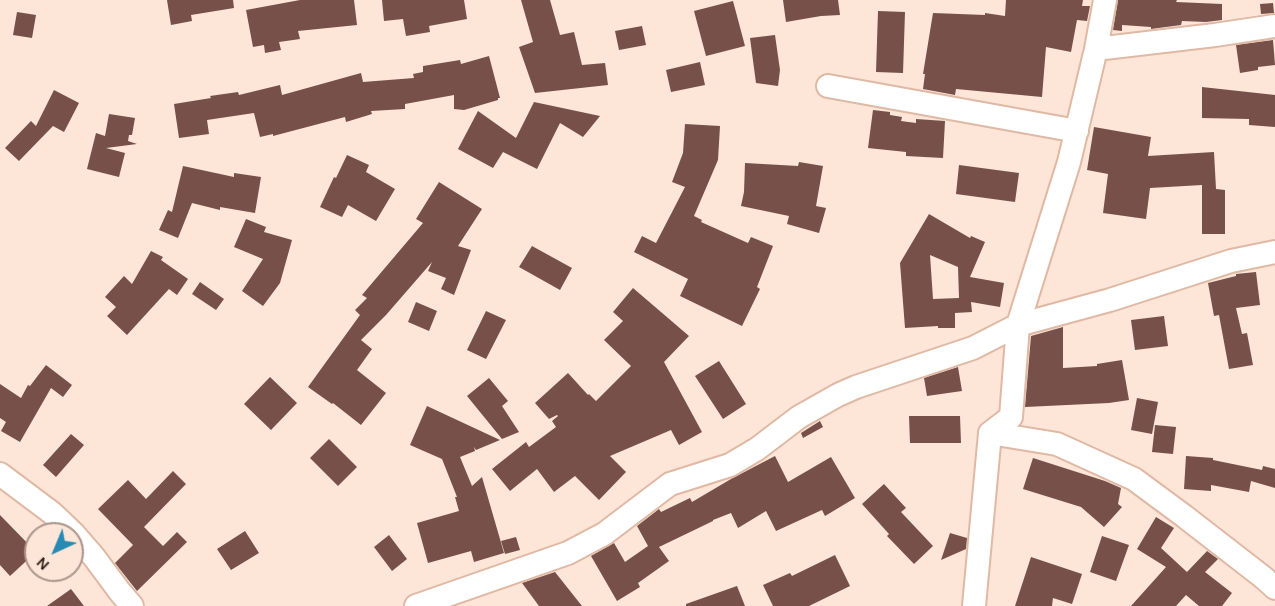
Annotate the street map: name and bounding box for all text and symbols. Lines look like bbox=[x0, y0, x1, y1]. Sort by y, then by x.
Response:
north arrow bbox=[24, 522, 84, 582]
text: N bbox=[32, 553, 53, 575]

